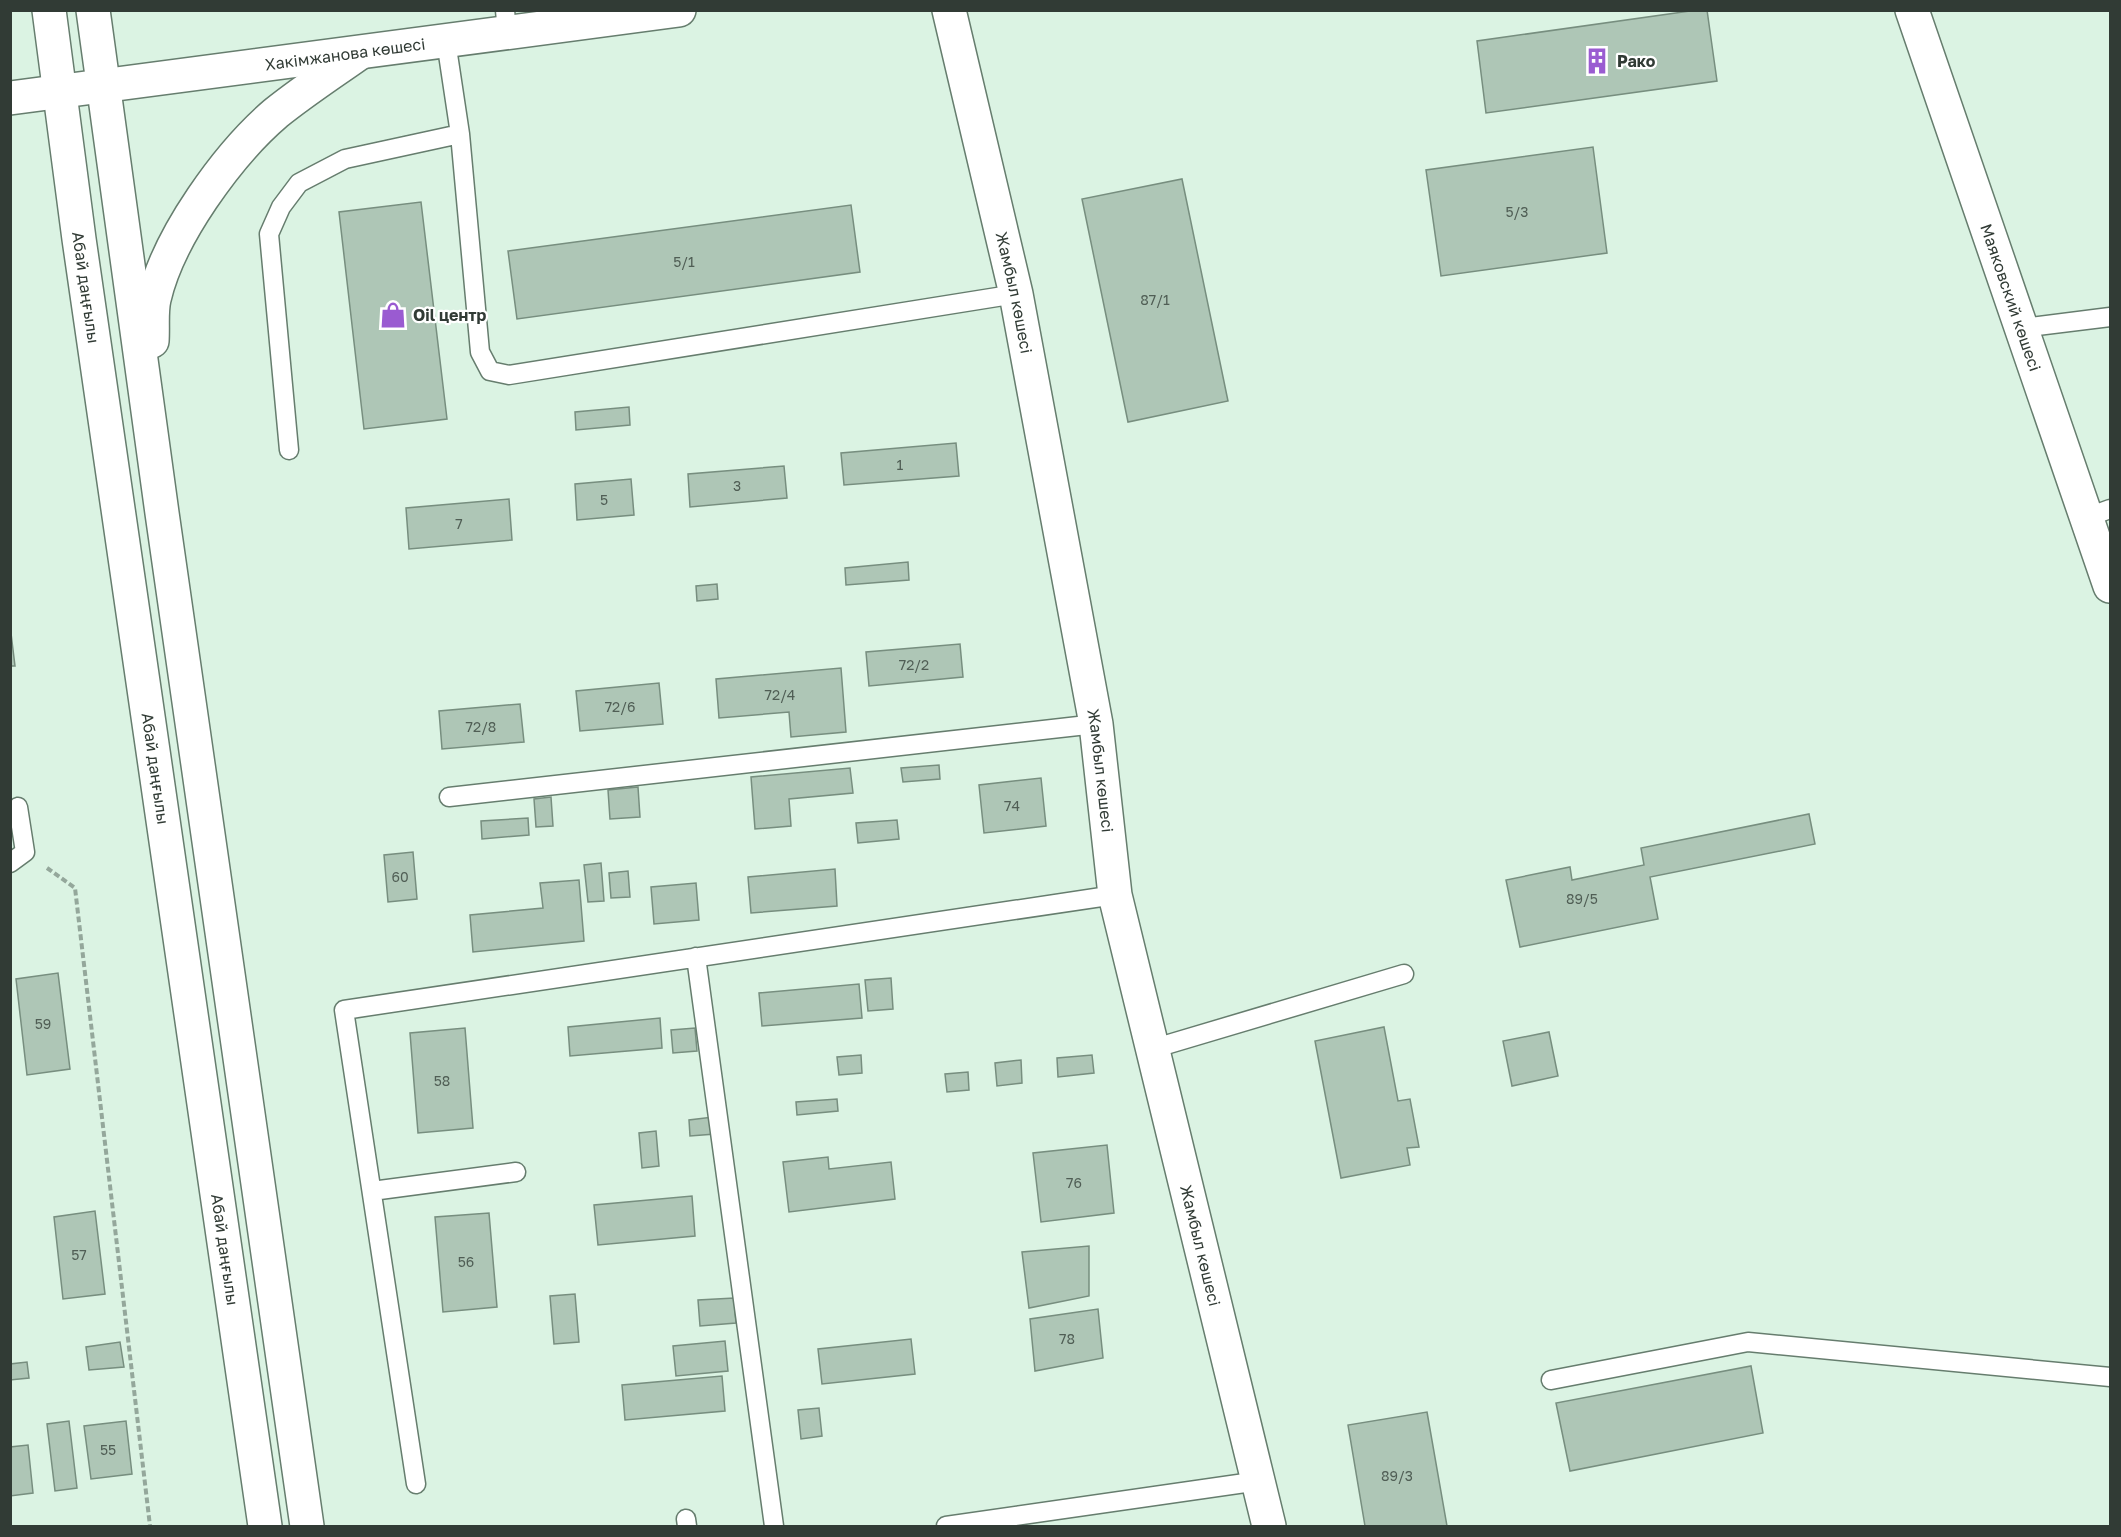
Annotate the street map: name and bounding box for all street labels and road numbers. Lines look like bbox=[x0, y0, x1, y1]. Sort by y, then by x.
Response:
street label: Хакімжанова көшесі bbox=[264, 33, 426, 74]
street label: Маяковский көшесі bbox=[1976, 221, 2045, 374]
street label: Жамбыл көшесі bbox=[992, 230, 1037, 355]
street label: Абай даңғылы bbox=[68, 231, 104, 345]
street label: Жамбыл көшесі bbox=[1083, 707, 1118, 833]
street label: Абай даңғылы bbox=[138, 711, 173, 826]
street label: Жамбыл көшесі bbox=[1176, 1183, 1225, 1308]
street label: Абай даңғылы bbox=[207, 1192, 243, 1307]

